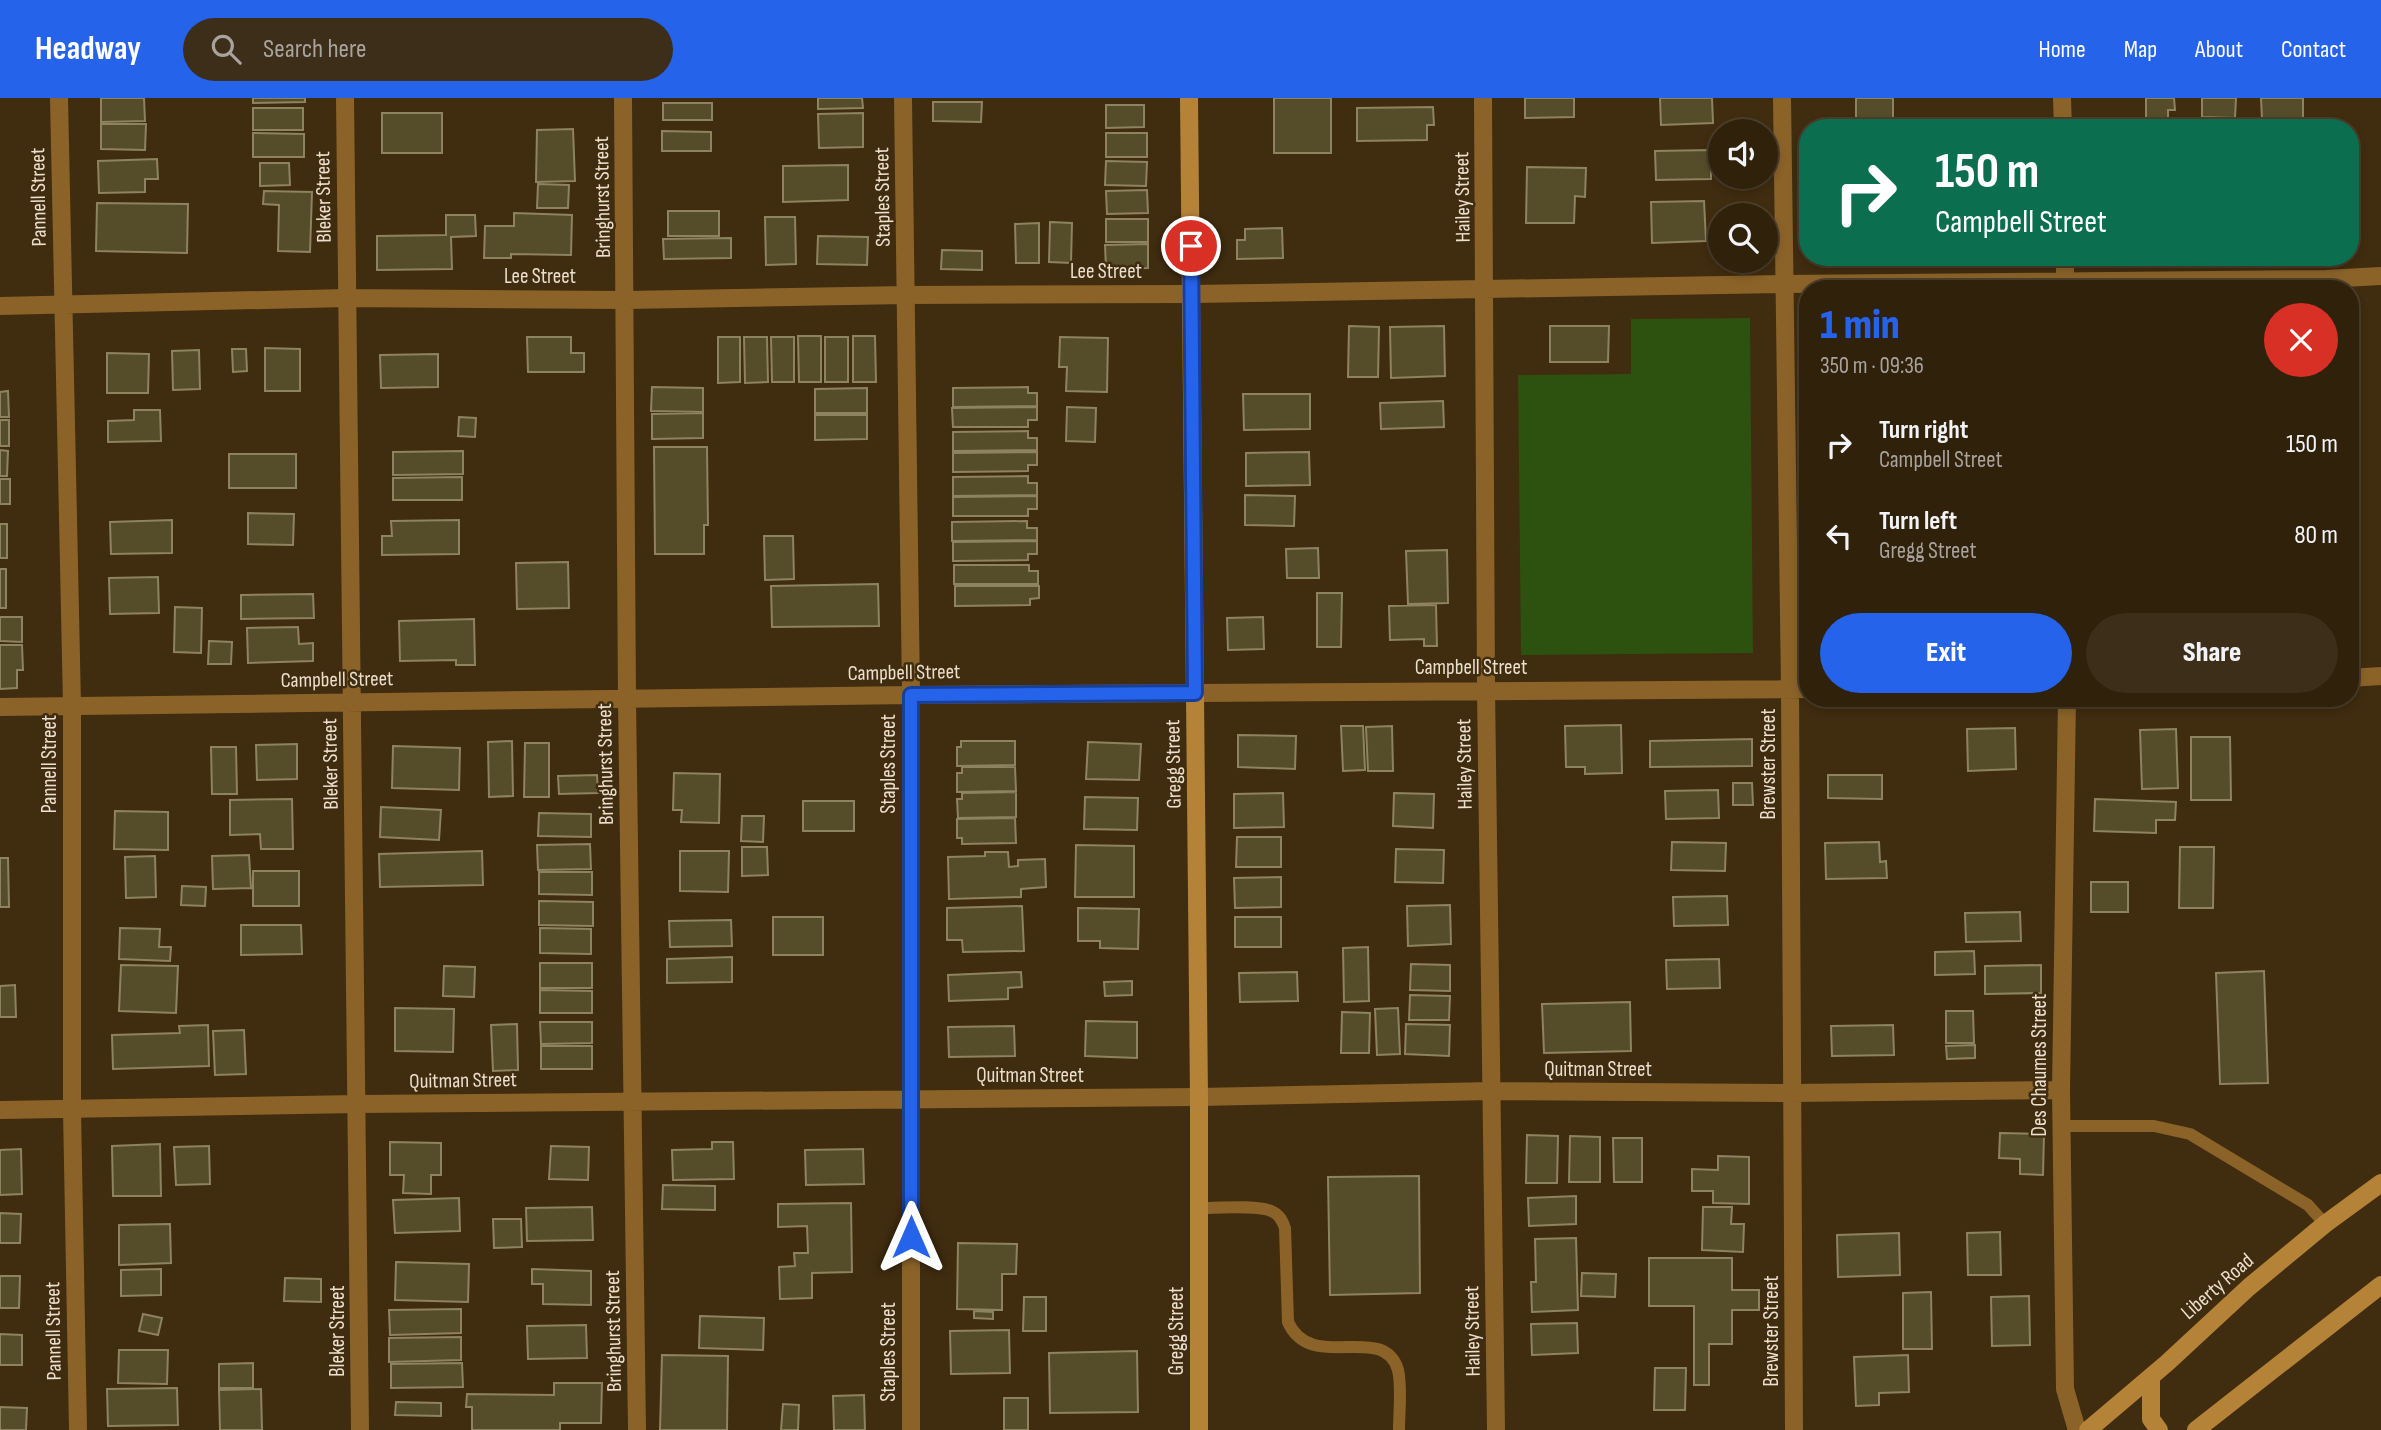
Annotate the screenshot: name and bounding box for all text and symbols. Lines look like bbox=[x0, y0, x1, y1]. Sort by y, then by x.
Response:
search box bbox=[183, 18, 673, 81]
text: Headway bbox=[35, 29, 141, 69]
icon: search bbox=[207, 30, 245, 68]
text: Search here bbox=[263, 34, 366, 65]
text: Home bbox=[2038, 35, 2086, 64]
text: Map bbox=[2124, 35, 2157, 64]
text: About bbox=[2195, 35, 2243, 64]
text: Contact bbox=[2281, 35, 2346, 64]
map controls bbox=[1708, 119, 1778, 273]
button: sound bbox=[1708, 119, 1778, 189]
street label: Bringhurst Street bbox=[589, 136, 616, 258]
text: 150 m bbox=[1935, 143, 2039, 202]
street label: Pannell Street bbox=[25, 147, 52, 246]
street label: Staples Street bbox=[869, 147, 896, 247]
icon: right bbox=[1820, 147, 1911, 238]
street label: Bleker Street bbox=[310, 151, 337, 243]
street label: Hailey Street bbox=[1449, 151, 1476, 243]
button: search bbox=[1708, 203, 1778, 273]
text: Campbell Street bbox=[1935, 203, 2107, 242]
pin bbox=[1161, 216, 1221, 276]
icon: arrive bbox=[1172, 227, 1210, 265]
street label: Lee Street bbox=[1070, 259, 1142, 284]
street label: Lee Street bbox=[504, 264, 576, 289]
text: 1 min bbox=[1820, 300, 1900, 351]
button: close bbox=[2264, 303, 2338, 377]
text: 350 m · 09:36 bbox=[1820, 352, 1924, 380]
text: Turn right bbox=[1879, 415, 1968, 446]
icon: right bbox=[1820, 426, 1858, 464]
text: 150 m bbox=[2286, 429, 2338, 460]
text: Campbell Street bbox=[1879, 446, 2002, 474]
text: Turn left bbox=[1879, 506, 1957, 537]
icon: left bbox=[1820, 517, 1858, 555]
text: 80 m bbox=[2294, 520, 2338, 551]
text: Gregg Street bbox=[1879, 537, 1977, 565]
button: Exit bbox=[1820, 613, 2072, 693]
button: Share bbox=[2086, 613, 2338, 693]
street label: Campbell Street bbox=[1415, 655, 1527, 680]
street label: Campbell Street bbox=[847, 659, 961, 686]
street label: Campbell Street bbox=[280, 666, 394, 693]
street label: Bringhurst Street bbox=[592, 703, 619, 825]
street label: Brewster Street bbox=[1756, 708, 1781, 820]
street label: Staples Street bbox=[876, 714, 901, 814]
street label: Pannell Street bbox=[37, 715, 62, 813]
street label: Bleker Street bbox=[317, 718, 344, 810]
street label: Hailey Street bbox=[1451, 718, 1478, 810]
street label: Gregg Street bbox=[1160, 719, 1187, 809]
street label: Des Chaumes Street bbox=[2027, 994, 2052, 1136]
street label: Quitman Street bbox=[1544, 1057, 1652, 1082]
street label: Quitman Street bbox=[976, 1063, 1084, 1088]
street label: Quitman Street bbox=[409, 1067, 517, 1094]
position arrow bbox=[874, 1200, 948, 1274]
street label: Liberty Road bbox=[2176, 1248, 2259, 1325]
street label: Bringhurst Street bbox=[600, 1270, 627, 1392]
street label: Brewster Street bbox=[1759, 1275, 1784, 1387]
street label: Pannell Street bbox=[40, 1281, 67, 1380]
street label: Bleker Street bbox=[325, 1285, 350, 1377]
street label: Hailey Street bbox=[1459, 1285, 1486, 1377]
street label: Gregg Street bbox=[1164, 1286, 1189, 1376]
street label: Staples Street bbox=[876, 1302, 901, 1402]

